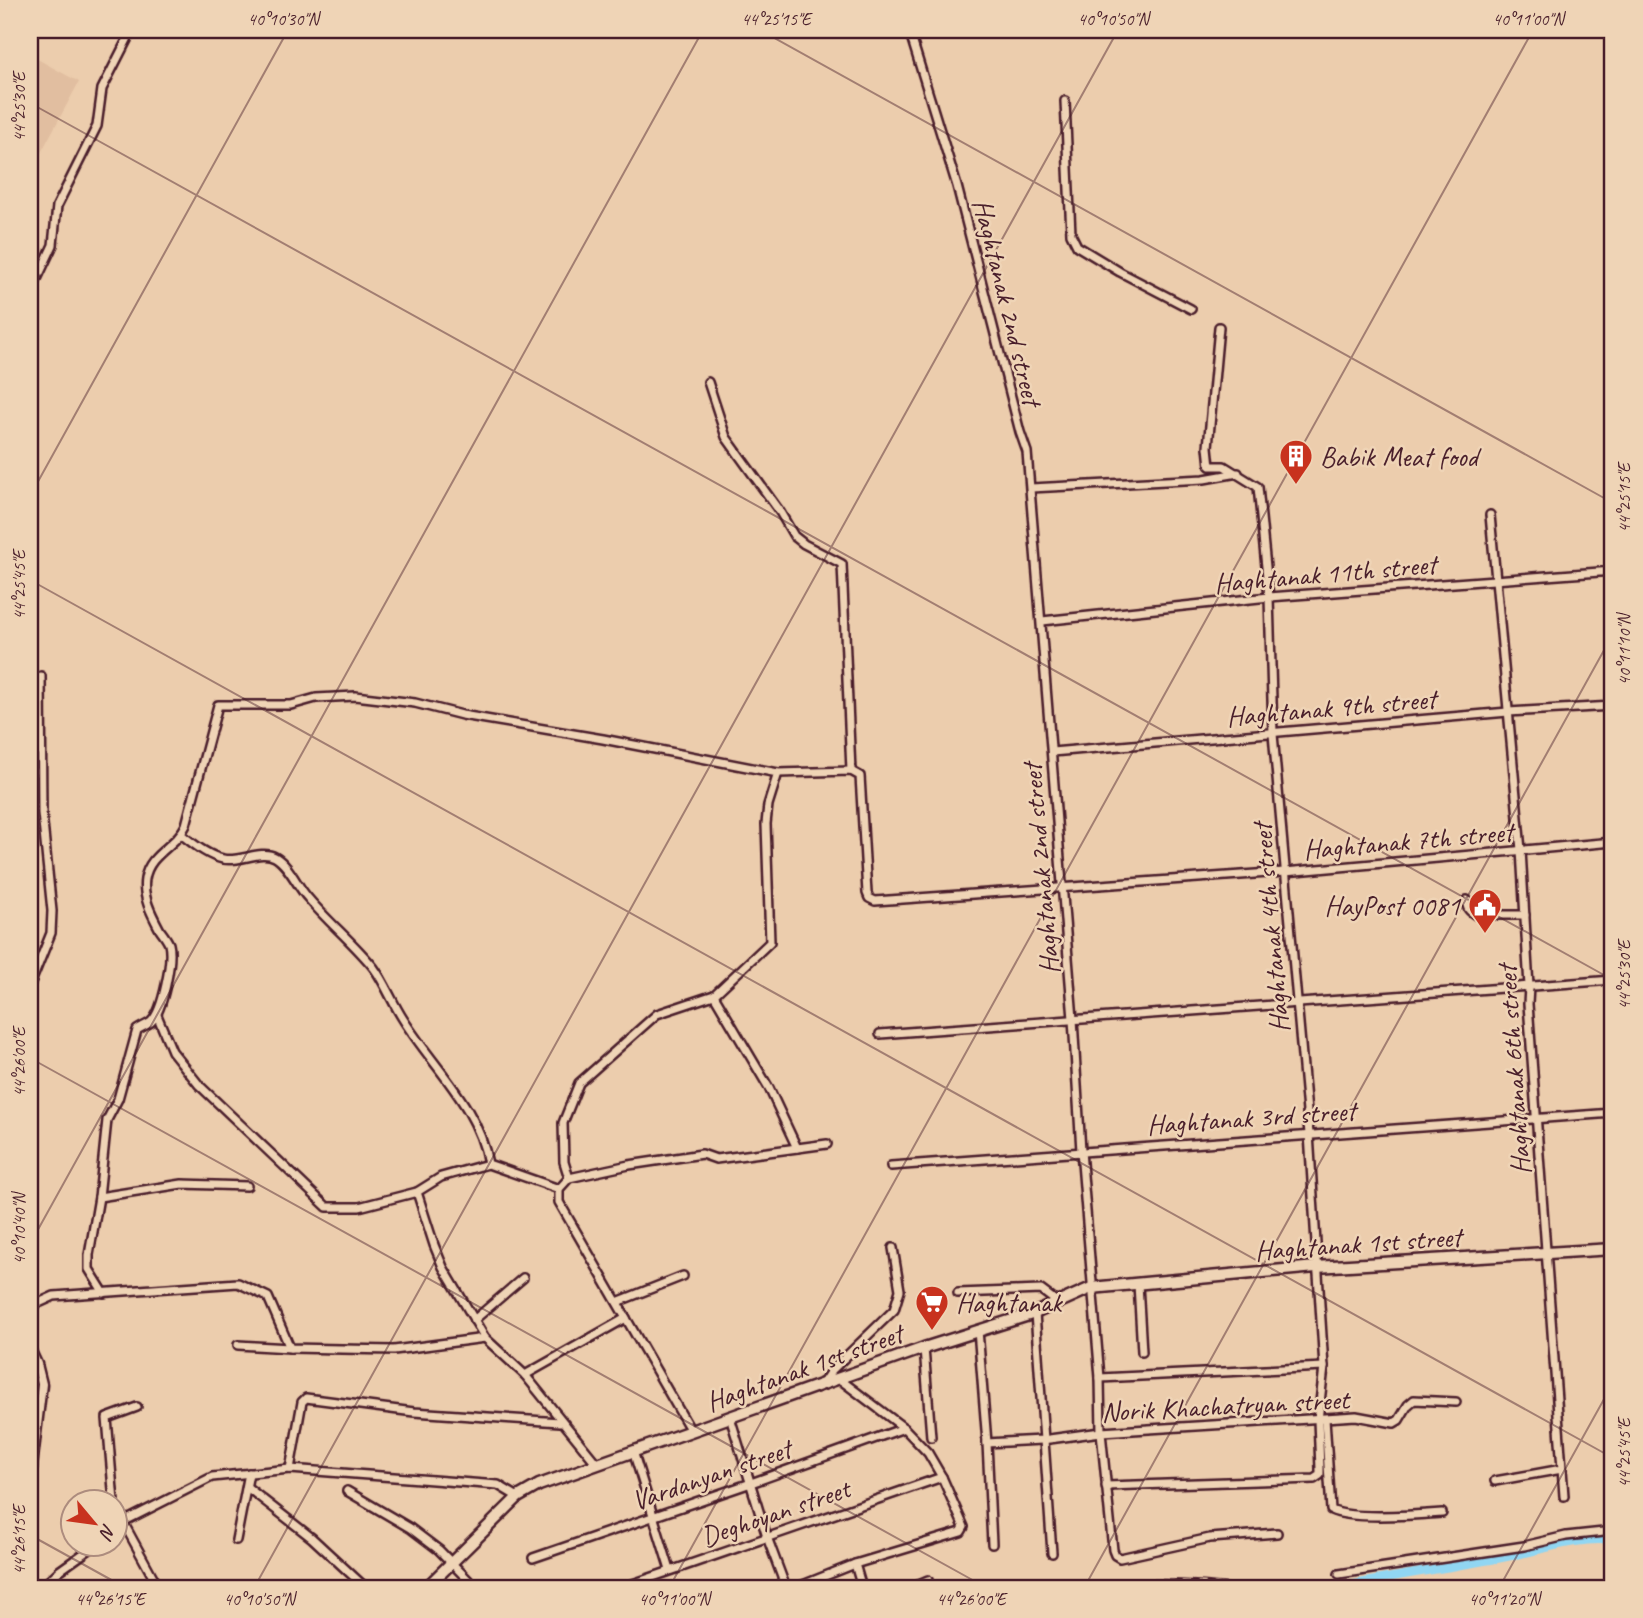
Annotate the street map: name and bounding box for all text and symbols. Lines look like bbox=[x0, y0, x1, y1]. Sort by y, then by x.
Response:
text: 40°10'30"N bbox=[248, 8, 322, 30]
text: 44°25'15"E bbox=[741, 8, 813, 30]
text: 40°10'50"N bbox=[1078, 8, 1152, 30]
text: 40°11'00"N bbox=[1493, 8, 1567, 30]
text: 44°25'30"E bbox=[8, 70, 30, 142]
street label: Haghtanak 2nd street bbox=[965, 195, 1051, 413]
building icon: Babik Meat food bbox=[1277, 437, 1315, 486]
place label: Babik Meat food bbox=[1320, 439, 1482, 474]
text: 44°25'15"E bbox=[1613, 461, 1635, 533]
street label: Haghtanak 11th street bbox=[1213, 546, 1441, 601]
text: 44°25'45"E bbox=[8, 548, 30, 620]
text: 40°11'10"N bbox=[1613, 611, 1635, 685]
street label: Haghtanak 9th street bbox=[1225, 681, 1441, 734]
street label: Haghtanak 2nd street bbox=[1014, 758, 1067, 976]
street label: Haghtanak 7th street bbox=[1302, 814, 1518, 867]
street label: Haghtanak 4th street bbox=[1244, 818, 1297, 1034]
public building icon: HayPost 0081 bbox=[1466, 886, 1504, 935]
place label: HayPost 0081 bbox=[1324, 888, 1461, 923]
text: 44°25'30"E bbox=[1613, 938, 1635, 1010]
street label: Haghtanak 6th street bbox=[1488, 960, 1538, 1176]
text: 44°26'00"E bbox=[8, 1025, 30, 1097]
street label: Haghtanak 3rd street bbox=[1146, 1092, 1360, 1142]
text: 40°10'40"N bbox=[8, 1190, 30, 1264]
street label: Haghtanak 1st street bbox=[1254, 1219, 1466, 1268]
supermarket icon: Haghtanak bbox=[913, 1283, 951, 1332]
place label: Haghtanak bbox=[956, 1285, 1063, 1320]
street label: Haghtanak 1st street bbox=[701, 1314, 911, 1419]
street label: Norik Khachatryan street bbox=[1100, 1381, 1352, 1429]
text: 44°25'45"E bbox=[1613, 1416, 1635, 1488]
street label: Vardanyan street bbox=[627, 1430, 799, 1518]
street label: Deghoyan street bbox=[696, 1470, 857, 1554]
north arrow bbox=[60, 1488, 130, 1558]
text: 44°26'15"E bbox=[8, 1503, 30, 1575]
text: N bbox=[93, 1520, 121, 1545]
text: 44°26'15"E bbox=[75, 1588, 147, 1610]
text: 40°10'50"N bbox=[224, 1588, 298, 1610]
text: 40°11'00"N bbox=[639, 1588, 713, 1610]
text: 44°26'00"E bbox=[936, 1588, 1008, 1610]
text: 40°11'20"N bbox=[1469, 1588, 1543, 1610]

